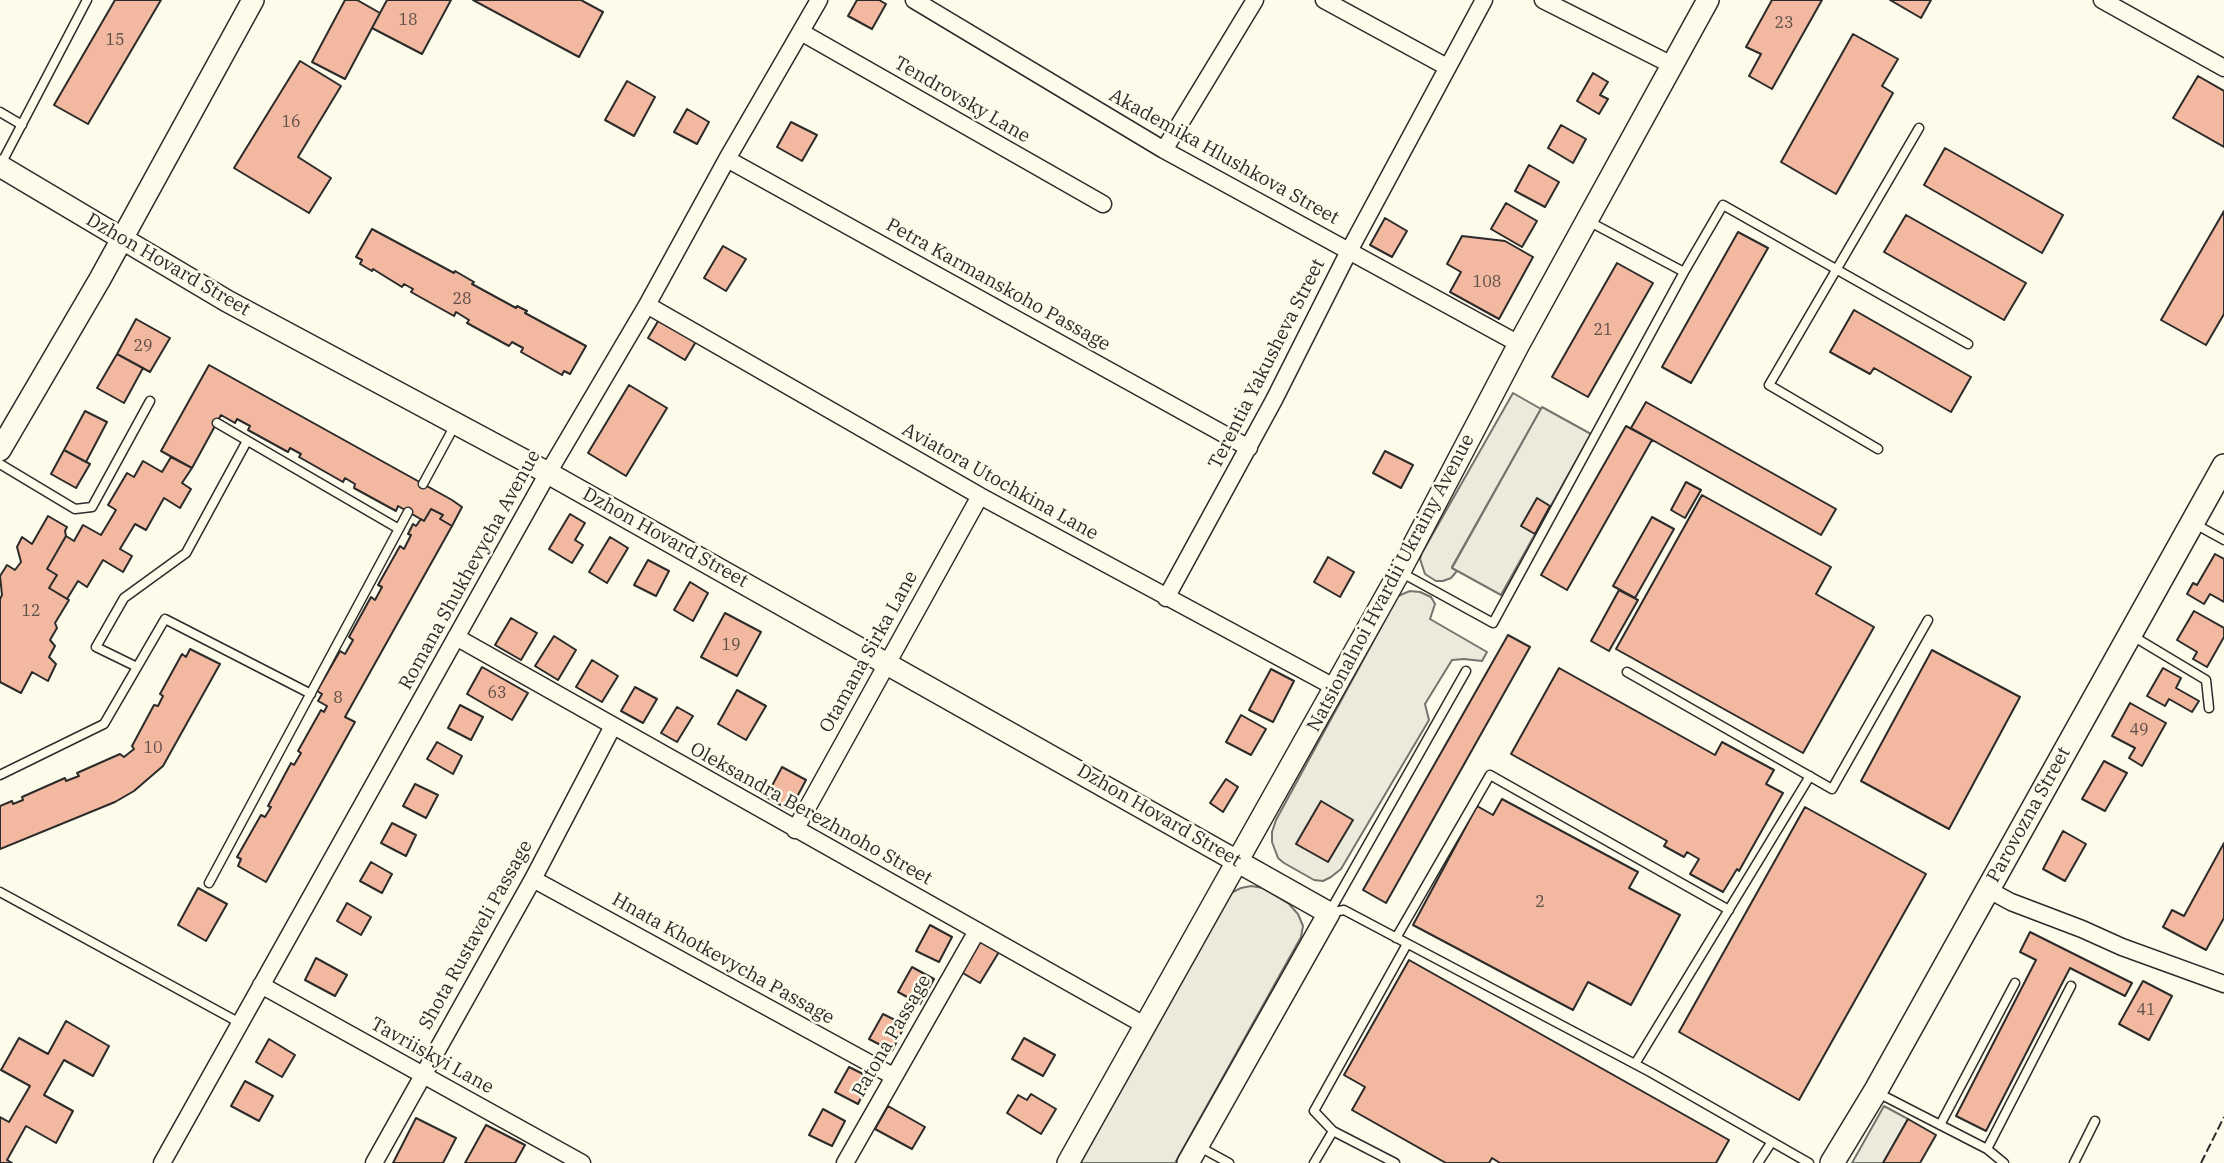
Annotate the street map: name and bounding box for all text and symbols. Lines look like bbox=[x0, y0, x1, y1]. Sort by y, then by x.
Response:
house number: 18 bbox=[398, 10, 418, 30]
house number: 23 bbox=[1774, 13, 1794, 33]
house number: 15 bbox=[105, 30, 125, 50]
street label: Tendrovsky Lane bbox=[890, 52, 1034, 148]
street label: Akademika Hlushkova Street bbox=[1105, 84, 1343, 230]
house number: 16 bbox=[281, 112, 301, 132]
street label: Dzhon Hovard Street bbox=[82, 209, 254, 321]
street label: Petra Karmanskoho Passage bbox=[882, 214, 1114, 356]
street label: Terentia Yakusheva Street bbox=[1204, 255, 1330, 473]
house number: 108 bbox=[1473, 272, 1501, 292]
house number: 28 bbox=[452, 289, 472, 309]
house number: 21 bbox=[1593, 320, 1613, 340]
house number: 29 bbox=[133, 336, 153, 356]
street label: Aviatora Utochkina Lane bbox=[898, 419, 1102, 545]
street label: Natsionalnoi Hvardii Ukrainy Avenue bbox=[1303, 430, 1479, 736]
street label: Romana Shukhevycha Avenue bbox=[394, 446, 546, 694]
street label: Dzhon Hovard Street bbox=[578, 483, 752, 593]
street label: Otamana Sirka Lane bbox=[815, 567, 923, 737]
house number: 12 bbox=[21, 601, 41, 621]
house number: 19 bbox=[721, 635, 741, 655]
house number: 63 bbox=[487, 683, 507, 703]
house number: 8 bbox=[333, 688, 343, 708]
house number: 49 bbox=[2129, 720, 2149, 740]
house number: 10 bbox=[143, 738, 163, 758]
street label: Oleksandra Berezhnoho Street bbox=[686, 738, 936, 890]
street label: Parovozna Street bbox=[1982, 743, 2076, 887]
street label: Dzhon Hovard Street bbox=[1073, 760, 1245, 872]
street label: Shota Rustaveli Passage bbox=[414, 836, 538, 1034]
street label: Hnata Khotkevycha Passage bbox=[608, 888, 838, 1030]
house number: 2 bbox=[1535, 892, 1545, 912]
street label: Patona Passage bbox=[848, 971, 936, 1101]
house number: 41 bbox=[2136, 1000, 2156, 1020]
street label: Tavriiskyi Lane bbox=[366, 1013, 498, 1099]

